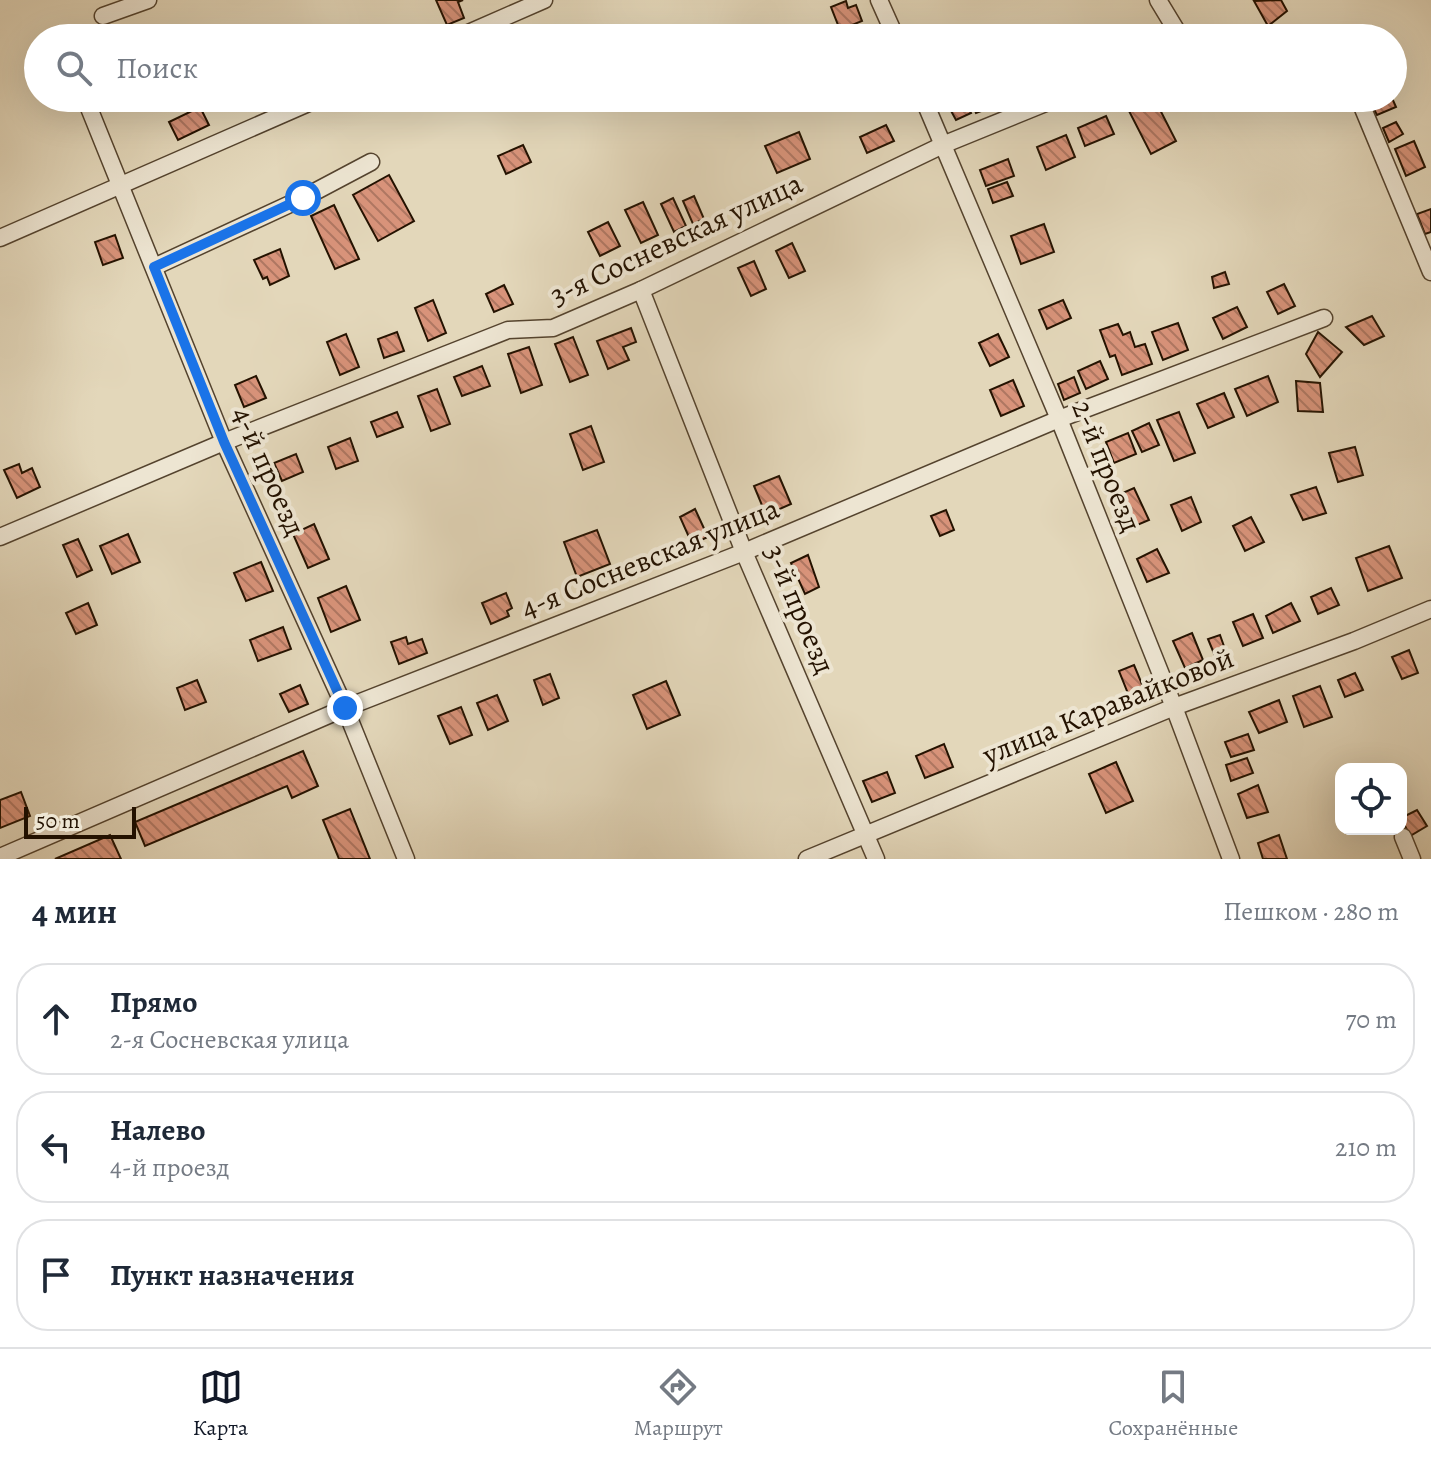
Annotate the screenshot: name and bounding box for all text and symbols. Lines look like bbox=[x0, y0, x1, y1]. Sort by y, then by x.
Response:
search box bbox=[24, 24, 1407, 112]
icon: search bbox=[52, 46, 96, 90]
text: Поиск bbox=[116, 48, 198, 88]
street label: 3-я Сосневская улица bbox=[543, 163, 809, 315]
route start bbox=[285, 180, 321, 216]
street label: 2-й проезд bbox=[1063, 394, 1151, 538]
street label: 4-й проезд bbox=[223, 400, 315, 542]
street label: 4-я Сосневская улица bbox=[515, 488, 785, 628]
street label: 3-й проезд bbox=[755, 538, 845, 680]
street label: улица Каравайковой bbox=[976, 637, 1240, 775]
route end bbox=[327, 690, 363, 726]
map controls bbox=[1335, 763, 1407, 835]
button: locate bbox=[1335, 763, 1407, 835]
scale bar bbox=[24, 803, 136, 839]
text: 50 m bbox=[36, 806, 80, 836]
text: 4 мин bbox=[32, 888, 117, 935]
text: Пешком · 280 m bbox=[1223, 894, 1399, 929]
text: Прямо bbox=[110, 982, 197, 1022]
icon: ahead bbox=[34, 997, 78, 1041]
text: 70 m bbox=[1345, 1002, 1397, 1037]
text: 2-я Сосневская улица bbox=[110, 1022, 349, 1057]
text: Налево bbox=[110, 1110, 205, 1150]
icon: left bbox=[34, 1125, 78, 1169]
text: 210 m bbox=[1335, 1130, 1397, 1165]
text: 4-й проезд bbox=[110, 1150, 229, 1185]
icon: arrive bbox=[34, 1253, 78, 1297]
text: Пункт назначения bbox=[110, 1255, 355, 1295]
tab: Карта bbox=[193, 1365, 248, 1443]
tab: Маршрут bbox=[634, 1365, 723, 1443]
tab: Сохранённые bbox=[1108, 1365, 1238, 1443]

